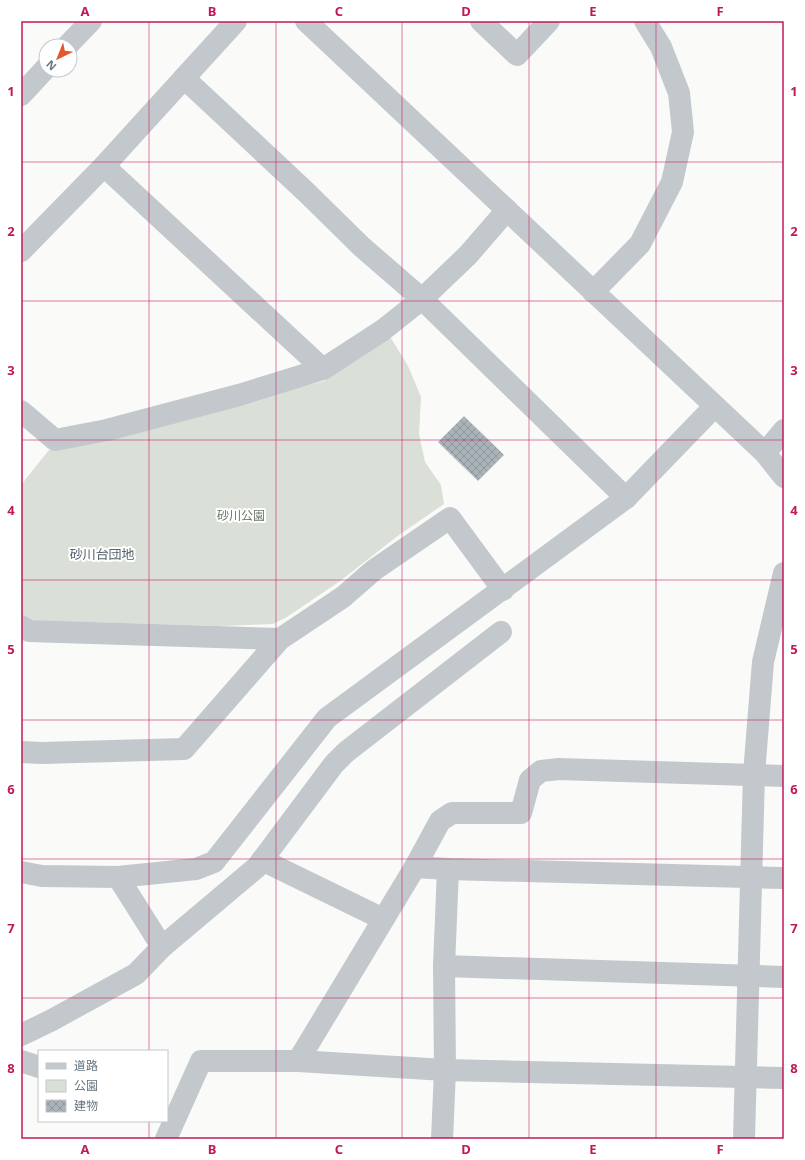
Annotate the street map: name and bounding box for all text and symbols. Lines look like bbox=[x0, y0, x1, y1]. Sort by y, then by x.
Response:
text: A bbox=[81, 2, 90, 20]
text: B bbox=[208, 2, 216, 20]
text: C bbox=[335, 2, 343, 20]
text: D bbox=[461, 2, 471, 20]
text: E bbox=[589, 2, 597, 20]
text: F bbox=[716, 2, 724, 20]
north arrow bbox=[38, 38, 78, 78]
text: N bbox=[42, 57, 59, 74]
text: 1 bbox=[7, 82, 15, 100]
text: 1 bbox=[790, 82, 798, 100]
text: 2 bbox=[7, 222, 15, 240]
text: 2 bbox=[790, 222, 798, 240]
text: 3 bbox=[7, 361, 15, 379]
text: 3 bbox=[790, 361, 798, 379]
text: 4 bbox=[7, 501, 15, 519]
text: 4 bbox=[790, 501, 798, 519]
park label: 砂川公園 bbox=[217, 507, 265, 524]
district label: 砂川台団地 bbox=[69, 545, 135, 563]
text: 5 bbox=[7, 640, 15, 658]
text: 5 bbox=[790, 640, 798, 658]
text: 6 bbox=[7, 780, 15, 798]
text: 6 bbox=[790, 780, 798, 798]
text: 7 bbox=[7, 919, 15, 937]
text: 7 bbox=[790, 919, 798, 937]
legend bbox=[38, 1050, 168, 1122]
text: 道路 bbox=[74, 1057, 98, 1074]
text: 8 bbox=[7, 1059, 15, 1077]
text: 8 bbox=[790, 1059, 798, 1077]
text: 公園 bbox=[74, 1077, 98, 1094]
text: 建物 bbox=[74, 1097, 98, 1114]
text: A bbox=[81, 1140, 90, 1158]
text: B bbox=[208, 1140, 216, 1158]
text: C bbox=[335, 1140, 343, 1158]
text: D bbox=[461, 1140, 471, 1158]
text: E bbox=[589, 1140, 597, 1158]
text: F bbox=[716, 1140, 724, 1158]

